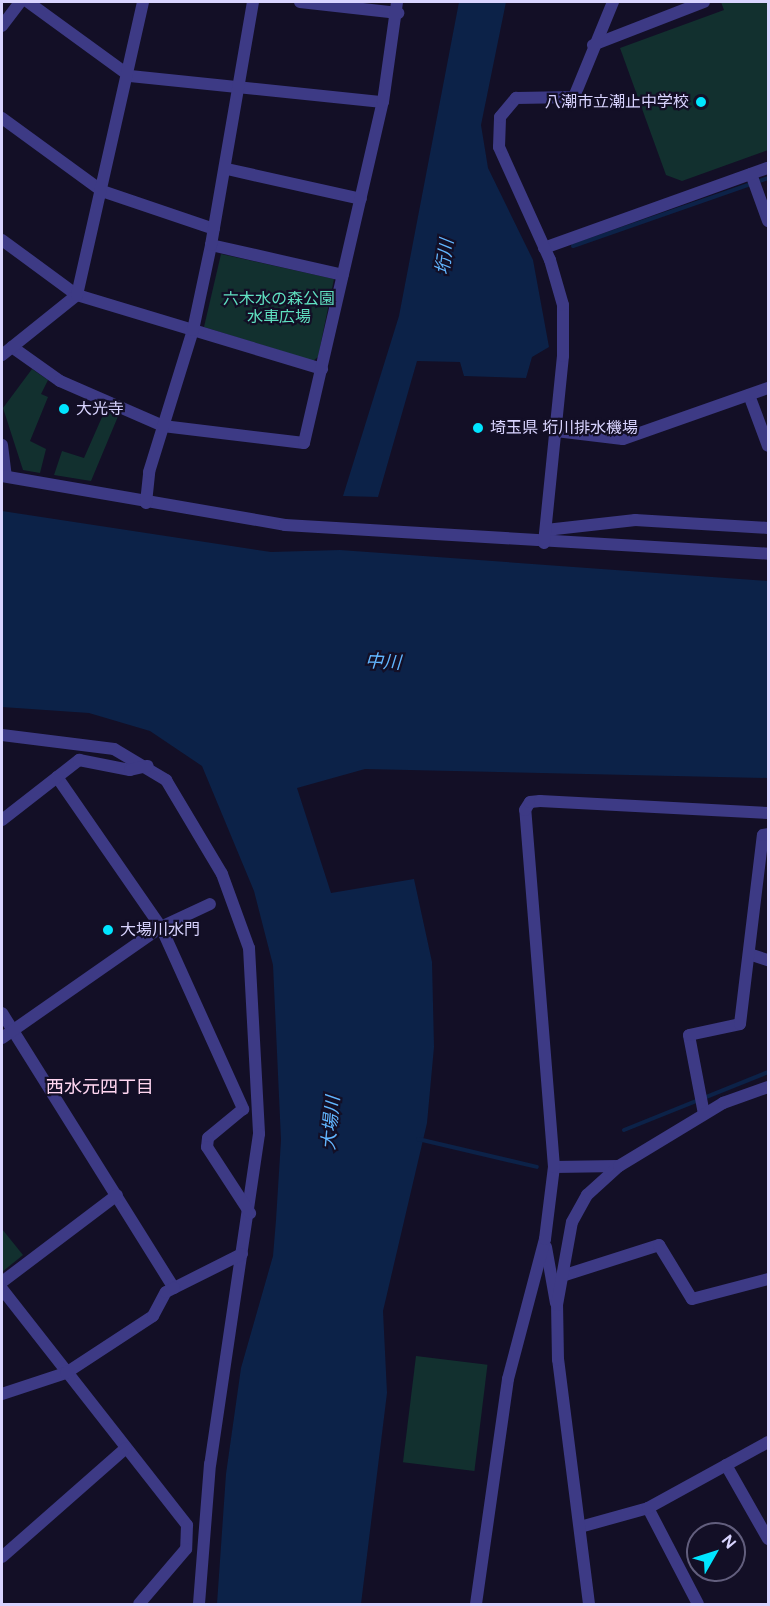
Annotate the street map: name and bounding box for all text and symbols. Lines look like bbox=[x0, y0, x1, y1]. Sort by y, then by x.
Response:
place label: 八潮市立潮止中学校 bbox=[545, 92, 689, 112]
marker: 八潮市立潮止中学校 bbox=[694, 95, 708, 109]
water label: 垳川 bbox=[432, 238, 458, 276]
park label: 六木水の森公園 水車広場 bbox=[223, 289, 335, 327]
place label: 大光寺 bbox=[76, 399, 124, 419]
marker: 大光寺 bbox=[57, 402, 71, 416]
place label: 埼玉県 垳川排水機場 bbox=[490, 418, 638, 438]
marker: 埼玉県 垳川排水機場 bbox=[471, 421, 485, 435]
water label: 中川 bbox=[364, 650, 402, 674]
place label: 大場川水門 bbox=[120, 920, 200, 940]
marker: 大場川水門 bbox=[101, 923, 115, 937]
district label: 西水元四丁目 bbox=[46, 1076, 154, 1098]
water label: 大場川 bbox=[318, 1095, 344, 1151]
north arrow bbox=[686, 1522, 746, 1582]
text: N bbox=[718, 1531, 740, 1552]

